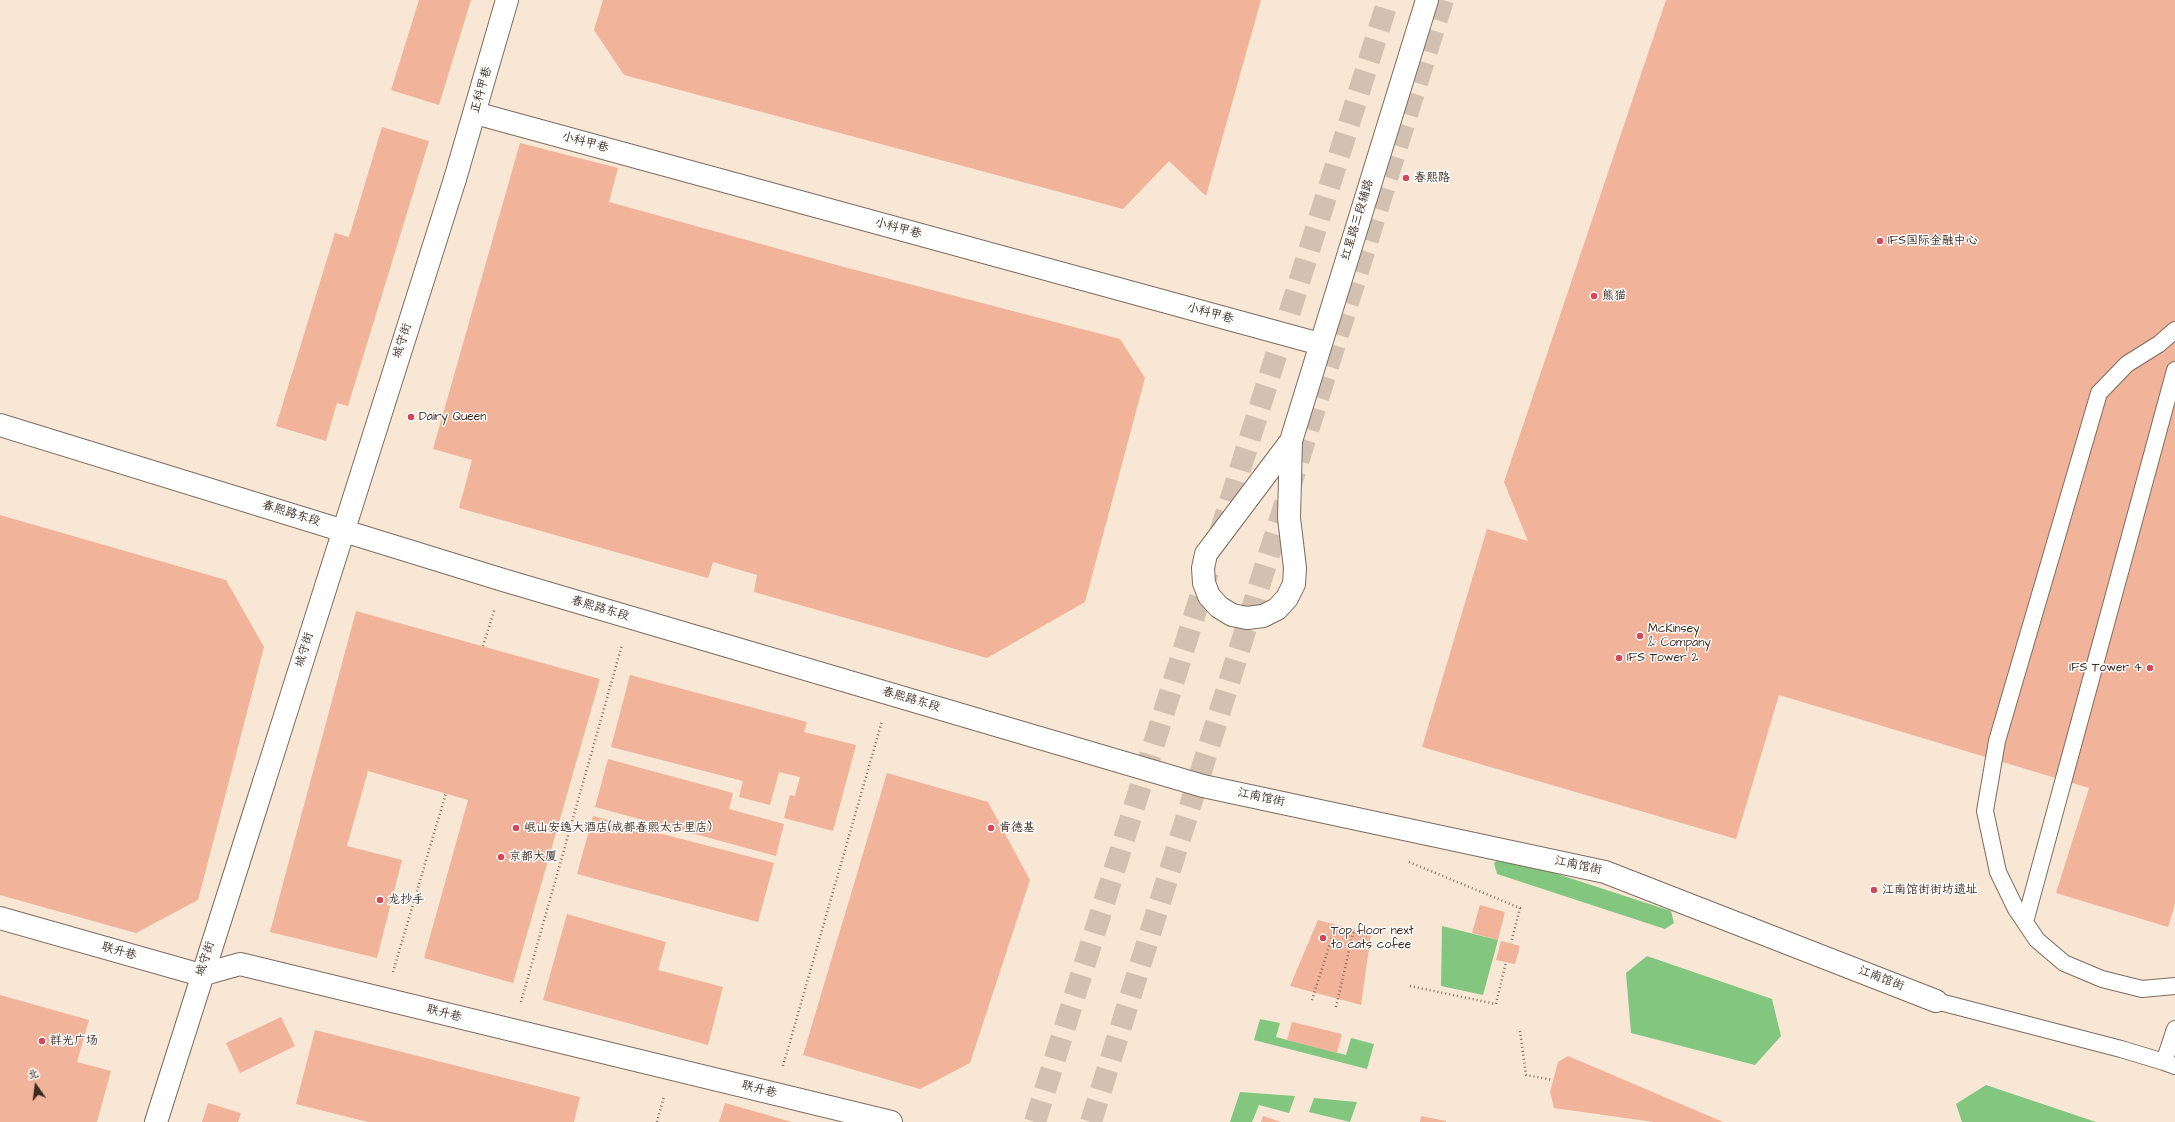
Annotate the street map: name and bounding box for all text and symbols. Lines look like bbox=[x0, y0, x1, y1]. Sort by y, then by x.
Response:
street label: 正科甲巷 bbox=[468, 65, 496, 115]
street label: 小科甲巷 bbox=[560, 130, 610, 156]
place label: 春熙路 bbox=[1414, 171, 1450, 185]
marker: 春熙路 bbox=[1401, 173, 1411, 183]
street label: 红星路三段辅路 bbox=[1339, 178, 1377, 262]
street label: 小科甲巷 bbox=[873, 216, 923, 242]
place label: IFS国际金融中心 bbox=[1888, 234, 1978, 248]
marker: IFS国际金融中心 bbox=[1875, 236, 1885, 246]
place label: 熊猫 bbox=[1602, 289, 1626, 303]
marker: 熊猫 bbox=[1589, 291, 1599, 301]
street label: 小科甲巷 bbox=[1185, 301, 1235, 327]
street label: 城守街 bbox=[391, 322, 415, 360]
place label: Dairy Queen bbox=[419, 410, 486, 424]
marker: Dairy Queen bbox=[406, 412, 416, 422]
street label: 春熙路东段 bbox=[260, 498, 322, 530]
street label: 春熙路东段 bbox=[569, 594, 631, 624]
place label: McKinsey & Company bbox=[1648, 622, 1711, 650]
street label: 城守街 bbox=[293, 631, 317, 669]
marker: McKinsey & Company bbox=[1635, 631, 1645, 641]
place label: IFS Tower 2 bbox=[1627, 651, 1698, 665]
marker: IFS Tower 2 bbox=[1614, 653, 1624, 663]
place label: IFS Tower 4 bbox=[2069, 661, 2142, 675]
marker: IFS Tower 4 bbox=[2145, 663, 2155, 673]
street label: 春熙路东段 bbox=[880, 685, 942, 715]
street label: 江南馆街 bbox=[1236, 786, 1286, 810]
place label: 岷山安逸大酒店(成都春熙太古里店) bbox=[524, 821, 712, 835]
place label: 肯德基 bbox=[999, 821, 1035, 835]
marker: 岷山安逸大酒店(成都春熙太古里店) bbox=[511, 823, 521, 833]
marker: 肯德基 bbox=[986, 823, 996, 833]
place label: 京都大厦 bbox=[509, 850, 557, 864]
marker: 京都大厦 bbox=[496, 852, 506, 862]
street label: 江南馆街 bbox=[1553, 854, 1603, 878]
place label: 江南馆街街坊遗址 bbox=[1882, 883, 1978, 897]
marker: 江南馆街街坊遗址 bbox=[1869, 885, 1879, 895]
place label: 龙抄手 bbox=[388, 893, 424, 907]
marker: 龙抄手 bbox=[375, 895, 385, 905]
place label: Top floor next to cats cofee bbox=[1331, 924, 1414, 952]
marker: Top floor next to cats cofee bbox=[1318, 933, 1328, 943]
street label: 联升巷 bbox=[100, 940, 138, 964]
street label: 城守街 bbox=[194, 940, 218, 978]
street label: 江南馆街 bbox=[1856, 964, 1906, 994]
street label: 联升巷 bbox=[425, 1003, 463, 1025]
place label: 群光广场 bbox=[50, 1034, 98, 1048]
marker: 群光广场 bbox=[37, 1036, 47, 1046]
text: 北 bbox=[26, 1065, 40, 1082]
north arrow bbox=[16, 1066, 56, 1106]
street label: 联升巷 bbox=[740, 1079, 778, 1101]

